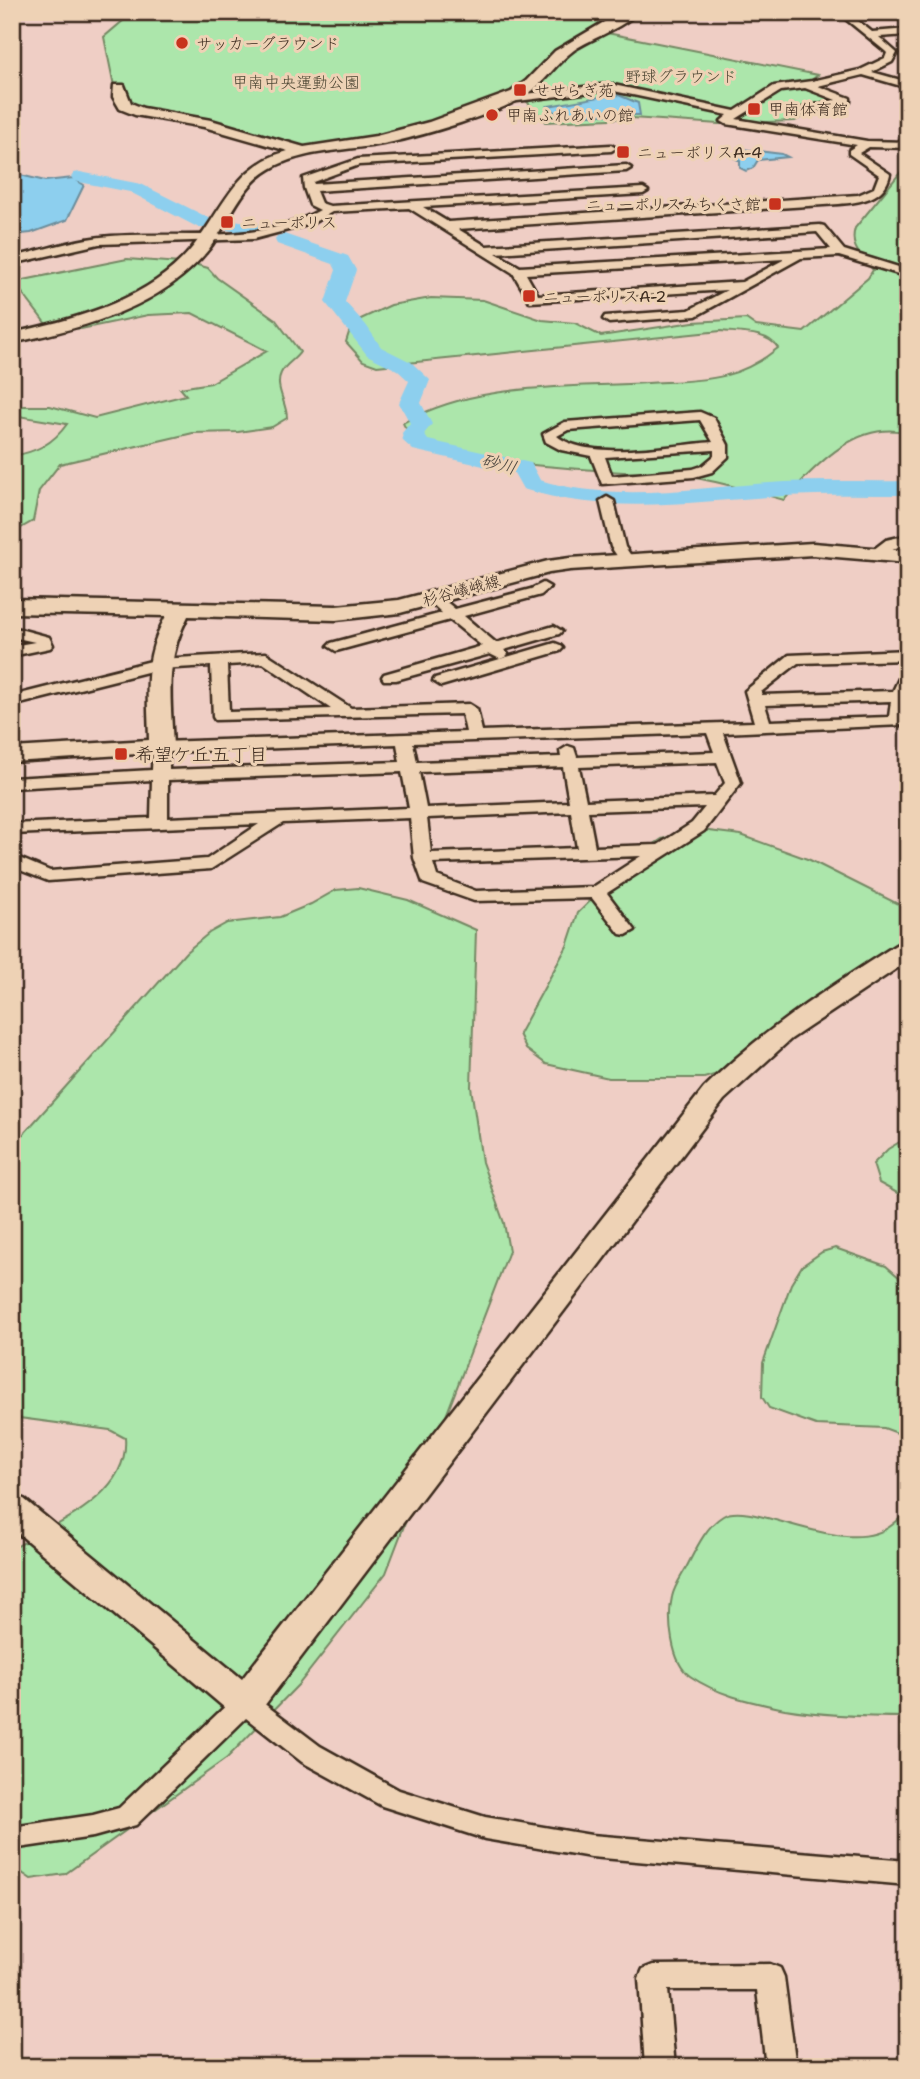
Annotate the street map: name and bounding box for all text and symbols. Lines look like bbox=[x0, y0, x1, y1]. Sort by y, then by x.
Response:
place label: サッカーグラウンド bbox=[196, 33, 340, 54]
marker: サッカーグラウンド bbox=[174, 35, 190, 51]
park label: 野球グラウンド bbox=[625, 66, 737, 87]
park label: 甲南中央運動公園 bbox=[232, 72, 360, 93]
place label: せせらぎ苑 bbox=[534, 80, 614, 101]
marker: せせらぎ苑 bbox=[512, 82, 528, 98]
place label: 甲南体育館 bbox=[768, 99, 848, 120]
marker: 甲南体育館 bbox=[746, 101, 762, 117]
place label: 甲南ふれあいの館 bbox=[506, 105, 634, 126]
marker: 甲南ふれあいの館 bbox=[484, 107, 500, 123]
place label: ニューポリスA-4 bbox=[637, 142, 762, 163]
marker: ニューポリスA-4 bbox=[615, 144, 631, 160]
place label: ニューポリスみちくさ館 bbox=[586, 194, 761, 215]
marker: ニューポリスみちくさ館 bbox=[767, 196, 783, 212]
place label: ニューポリス bbox=[241, 212, 337, 233]
marker: ニューポリス bbox=[219, 214, 235, 230]
place label: ニューポリスA-2 bbox=[543, 286, 666, 307]
marker: ニューポリスA-2 bbox=[521, 288, 537, 304]
water label: 砂川 bbox=[479, 448, 519, 480]
street label: 杉谷嶬峨線 bbox=[420, 570, 502, 611]
place label: 希望ケ丘五丁目 bbox=[135, 742, 268, 767]
marker: 希望ケ丘五丁目 bbox=[113, 746, 129, 762]

